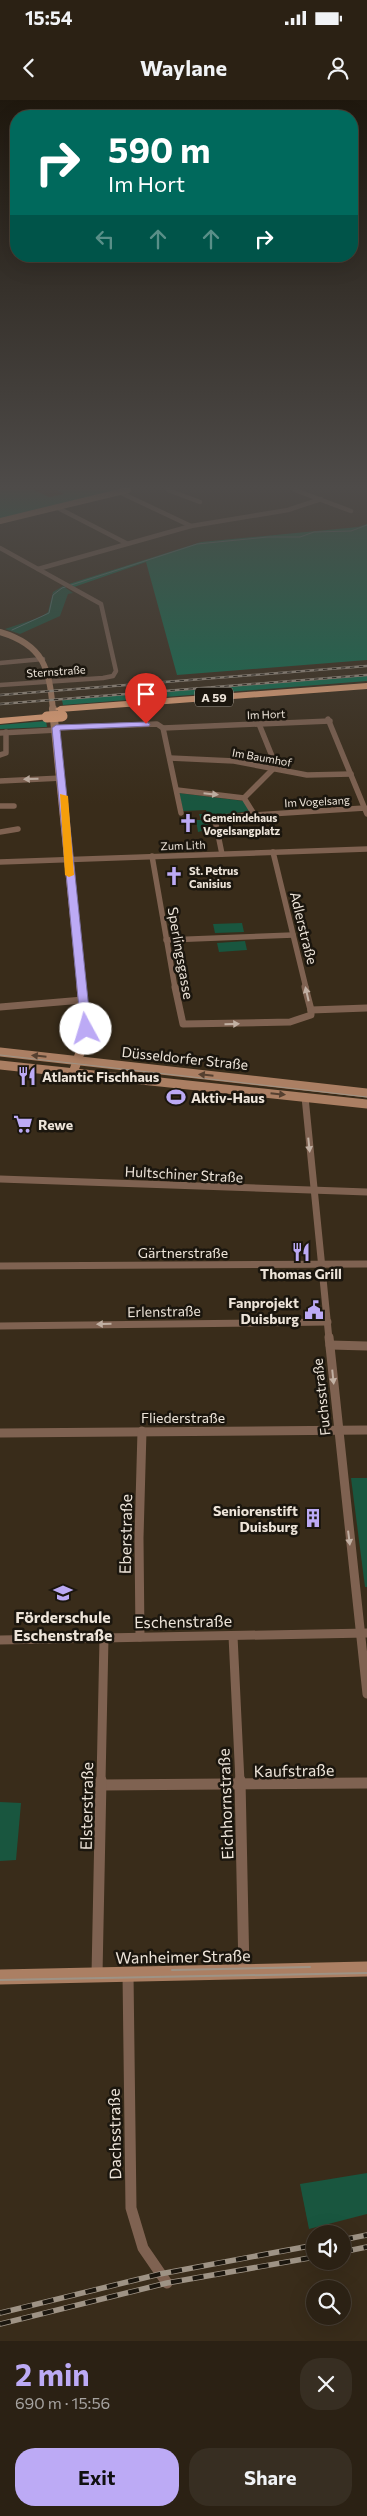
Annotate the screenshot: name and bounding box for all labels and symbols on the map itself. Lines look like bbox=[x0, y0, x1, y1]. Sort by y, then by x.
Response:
street label: Sternstraße bbox=[26, 662, 86, 680]
pin bbox=[125, 673, 167, 724]
road number: A 59 bbox=[195, 688, 233, 706]
street label: Im Hort bbox=[247, 707, 286, 721]
street label: Im Baumhof bbox=[231, 745, 294, 769]
one-way arrow bbox=[23, 776, 39, 784]
one-way arrow bbox=[203, 790, 219, 798]
street label: Im Vogelsang bbox=[284, 793, 350, 809]
place label: Gemeindehaus Vogelsangplatz bbox=[203, 811, 281, 837]
church icon: Gemeindehaus Vogelsangplatz bbox=[177, 812, 199, 834]
street label: Zum Lith bbox=[160, 838, 206, 852]
place label: St. Petrus Canisius bbox=[189, 864, 238, 890]
church icon: St. Petrus Canisius bbox=[163, 865, 185, 887]
street label: Adlerstraße bbox=[287, 890, 321, 966]
street label: Sperlingsgasse bbox=[165, 905, 197, 1001]
one-way arrow bbox=[303, 987, 311, 1002]
position arrow bbox=[59, 1002, 111, 1054]
one-way arrow bbox=[224, 1019, 240, 1027]
street label: Düsseldorfer Straße bbox=[121, 1043, 249, 1073]
one-way arrow bbox=[31, 1052, 47, 1060]
restaurant icon: Atlantic Fischhaus bbox=[16, 1065, 38, 1087]
place label: Atlantic Fischhaus bbox=[42, 1068, 160, 1085]
one-way arrow bbox=[197, 1071, 213, 1079]
sports icon: Aktiv-Haus bbox=[165, 1086, 187, 1108]
place label: Aktiv-Haus bbox=[191, 1089, 265, 1106]
one-way arrow bbox=[270, 1090, 286, 1098]
supermarket icon: Rewe bbox=[12, 1113, 34, 1135]
place label: Rewe bbox=[38, 1116, 73, 1133]
one-way arrow bbox=[305, 1138, 313, 1154]
street label: Hultschiner Straße bbox=[124, 1162, 244, 1186]
restaurant icon: Thomas Grill bbox=[290, 1241, 312, 1263]
street label: Gärtnerstraße bbox=[138, 1244, 228, 1261]
place label: Thomas Grill bbox=[260, 1265, 342, 1282]
place label: Fanprojekt Duisburg bbox=[228, 1294, 299, 1327]
public building icon: Fanprojekt Duisburg bbox=[303, 1299, 325, 1321]
street label: Erlenstraße bbox=[127, 1302, 201, 1320]
one-way arrow bbox=[96, 1320, 112, 1328]
street label: Fuchsstraße bbox=[308, 1357, 334, 1437]
one-way arrow bbox=[329, 1369, 337, 1385]
street label: Fliederstraße bbox=[141, 1409, 225, 1426]
street label: Eberstraße bbox=[115, 1494, 135, 1574]
place label: Seniorenstift Duisburg bbox=[213, 1502, 298, 1535]
building icon: Seniorenstift Duisburg bbox=[302, 1507, 324, 1529]
one-way arrow bbox=[345, 1531, 353, 1547]
school or university icon: Förderschule Eschenstraße bbox=[52, 1582, 74, 1604]
place label: Förderschule Eschenstraße bbox=[14, 1607, 112, 1644]
street label: Eschenstraße bbox=[134, 1611, 232, 1631]
street label: Eichhornstraße bbox=[214, 1748, 236, 1860]
street label: Kaufstraße bbox=[254, 1760, 334, 1780]
street label: Elsterstraße bbox=[76, 1762, 96, 1850]
street label: Wanheimer Straße bbox=[115, 1945, 251, 1967]
street label: Dachsstraße bbox=[104, 2088, 124, 2180]

